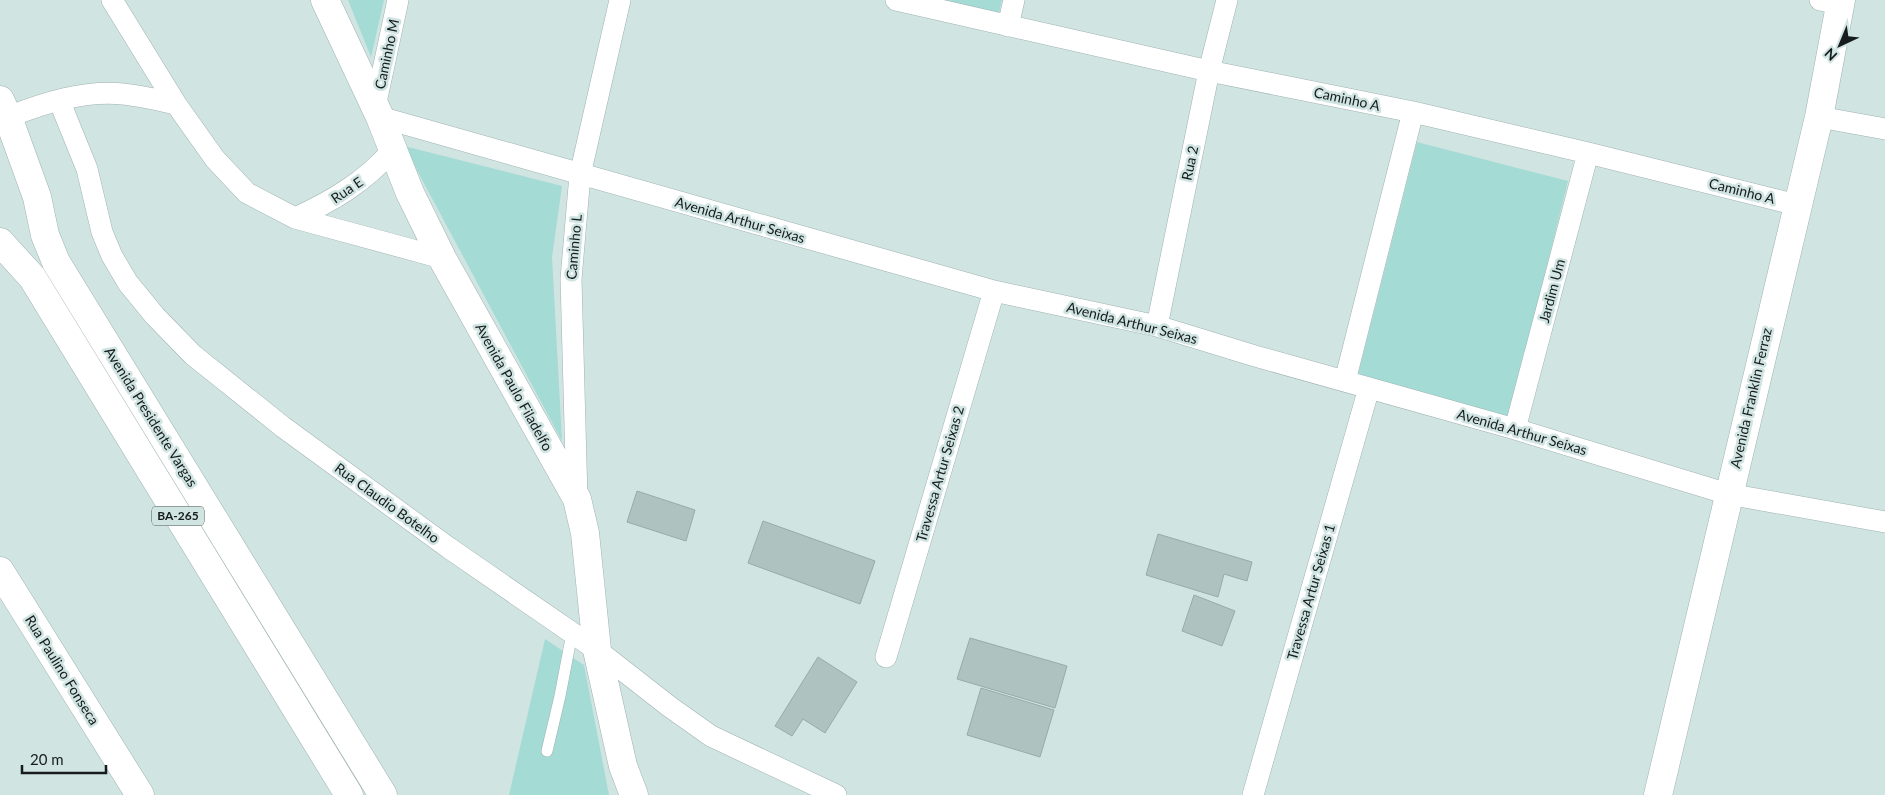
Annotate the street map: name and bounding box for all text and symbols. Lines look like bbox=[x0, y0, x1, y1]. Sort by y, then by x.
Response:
street label: Caminho M bbox=[371, 17, 402, 91]
north arrow bbox=[1815, 20, 1865, 70]
text: N bbox=[1821, 45, 1840, 65]
street label: Caminho A bbox=[1312, 83, 1382, 114]
street label: Rua 2 bbox=[1178, 144, 1201, 182]
street label: Rua E bbox=[327, 173, 366, 206]
street label: Caminho A bbox=[1707, 174, 1777, 207]
street label: Avenida Arthur Seixas bbox=[673, 193, 807, 246]
street label: Caminho L bbox=[562, 214, 585, 280]
street label: Jardim Um bbox=[1535, 257, 1568, 325]
street label: Avenida Arthur Seixas bbox=[1065, 298, 1199, 347]
street label: Avenida Paulo Filadelfo bbox=[472, 320, 557, 454]
street label: Avenida Franklin Ferraz bbox=[1726, 326, 1775, 470]
street label: Avenida Presidente Vargas bbox=[101, 344, 202, 490]
street label: Travessa Artur Seixas 2 bbox=[912, 404, 967, 544]
street label: Avenida Arthur Seixas bbox=[1455, 405, 1589, 458]
street label: Rua Claudio Botelho bbox=[332, 459, 443, 546]
road number: BA-265 bbox=[152, 506, 204, 526]
street label: Travessa Artur Seixas 1 bbox=[1283, 522, 1338, 662]
street label: Rua Paulino Fonseca bbox=[22, 612, 103, 728]
scale bar bbox=[22, 742, 106, 774]
text: 20 m bbox=[30, 750, 64, 768]

